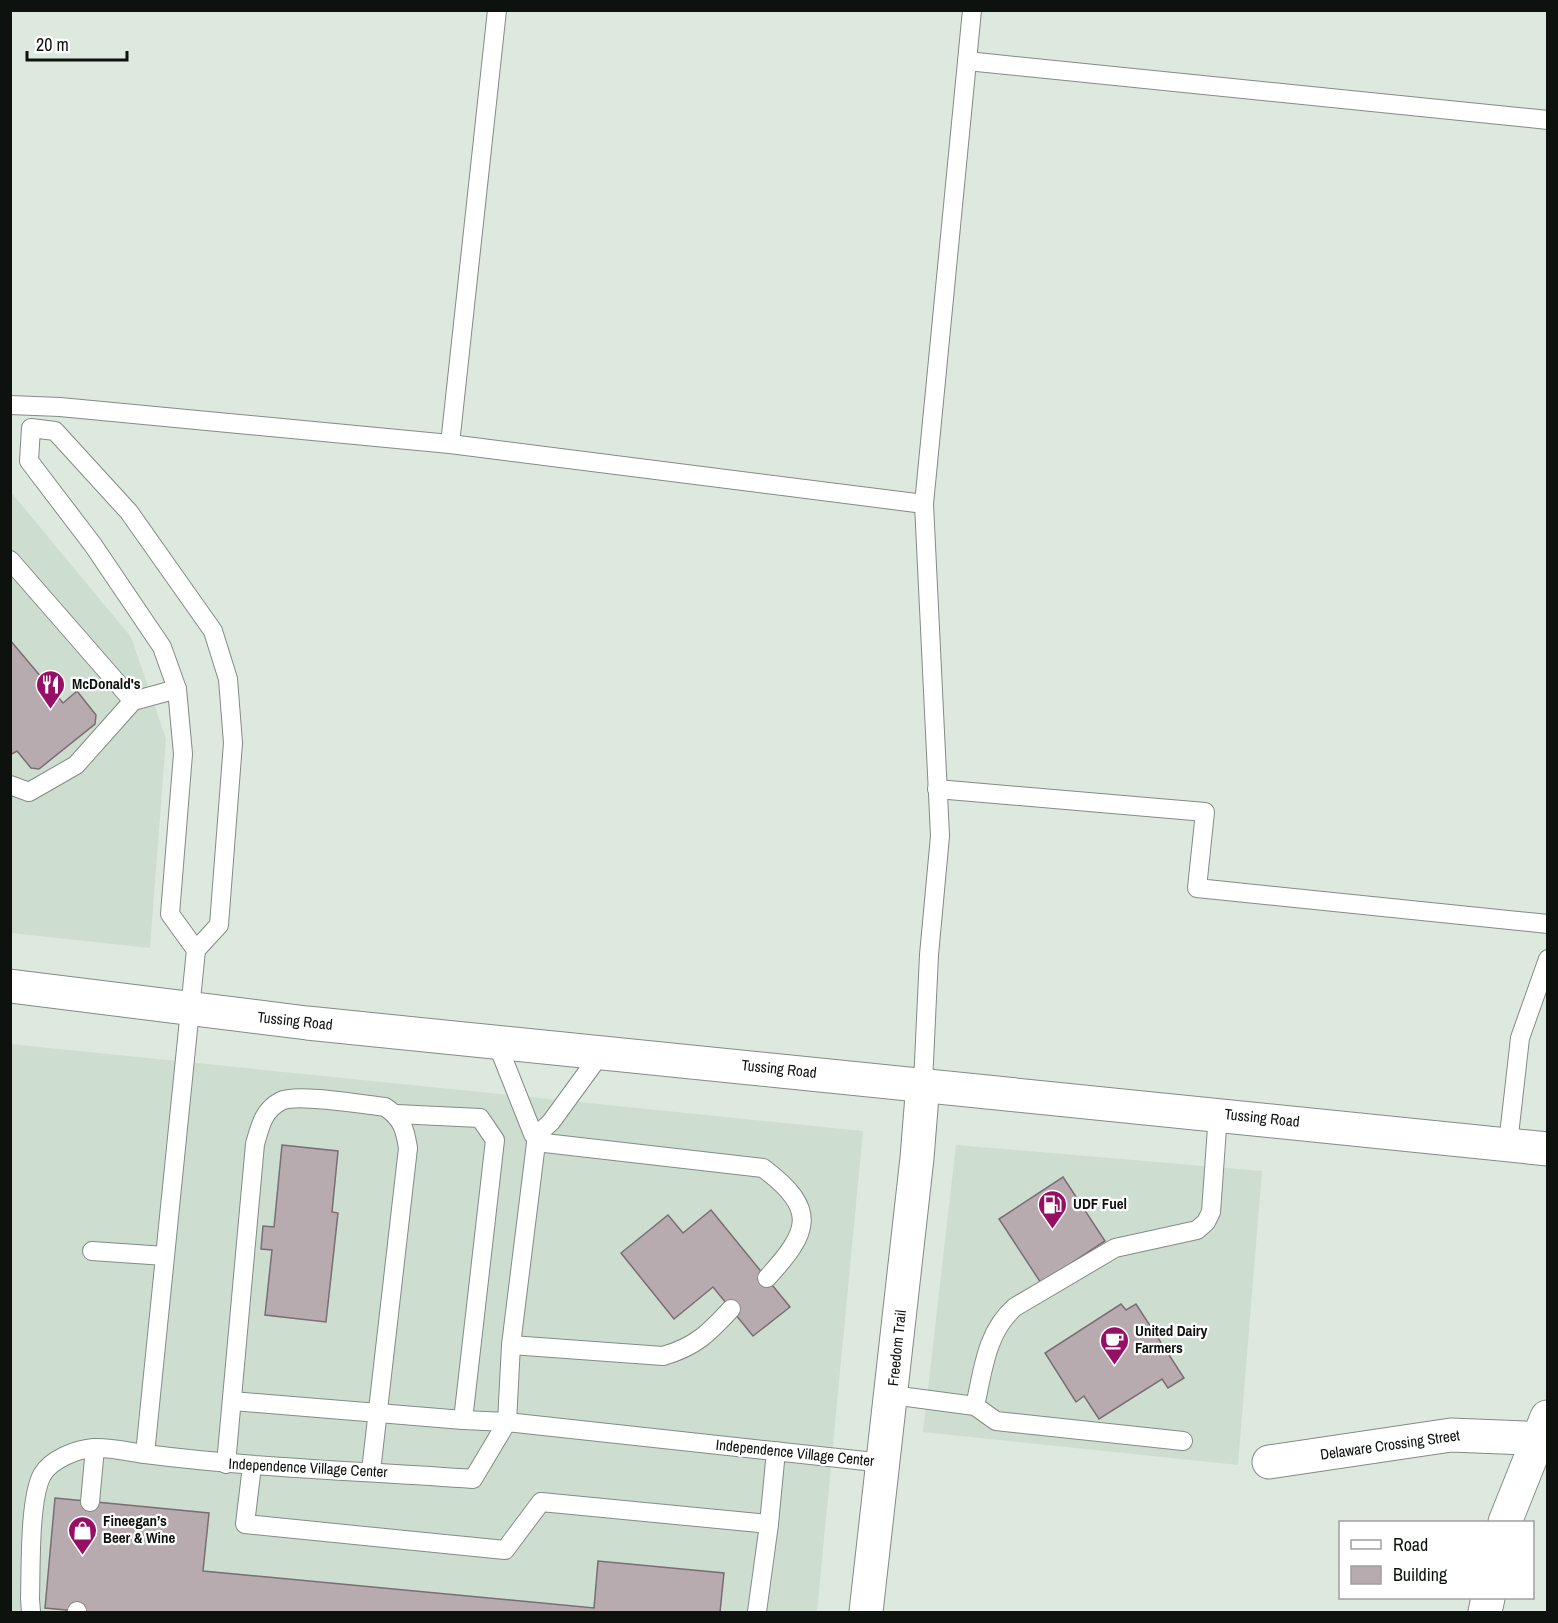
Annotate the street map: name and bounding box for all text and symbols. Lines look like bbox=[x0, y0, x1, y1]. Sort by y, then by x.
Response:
scale bar bbox=[27, 24, 128, 62]
text: 20 m bbox=[36, 32, 69, 57]
restaurant icon: McDonald's bbox=[35, 668, 67, 710]
place label: McDonald's bbox=[72, 673, 141, 694]
street label: Tussing Road bbox=[256, 1006, 334, 1035]
street label: Tussing Road bbox=[740, 1054, 818, 1083]
street label: Tussing Road bbox=[1223, 1103, 1301, 1132]
fuel station icon: UDF Fuel bbox=[1036, 1188, 1068, 1230]
place label: UDF Fuel bbox=[1073, 1193, 1127, 1214]
street label: Freedom Trail bbox=[882, 1309, 911, 1387]
place label: United Dairy Farmers bbox=[1135, 1320, 1208, 1358]
cafe icon: United Dairy Farmers bbox=[1098, 1324, 1130, 1366]
street label: Delaware Crossing Street bbox=[1319, 1424, 1462, 1465]
street label: Independence Village Center bbox=[715, 1434, 875, 1471]
street label: Independence Village Center bbox=[228, 1453, 388, 1482]
place label: Fineegan’s Beer & Wine bbox=[103, 1510, 176, 1548]
shop icon: Fineegan’s Beer & Wine bbox=[66, 1514, 98, 1556]
legend bbox=[1339, 1521, 1534, 1599]
text: Road bbox=[1393, 1532, 1428, 1557]
text: Building bbox=[1393, 1562, 1448, 1587]

